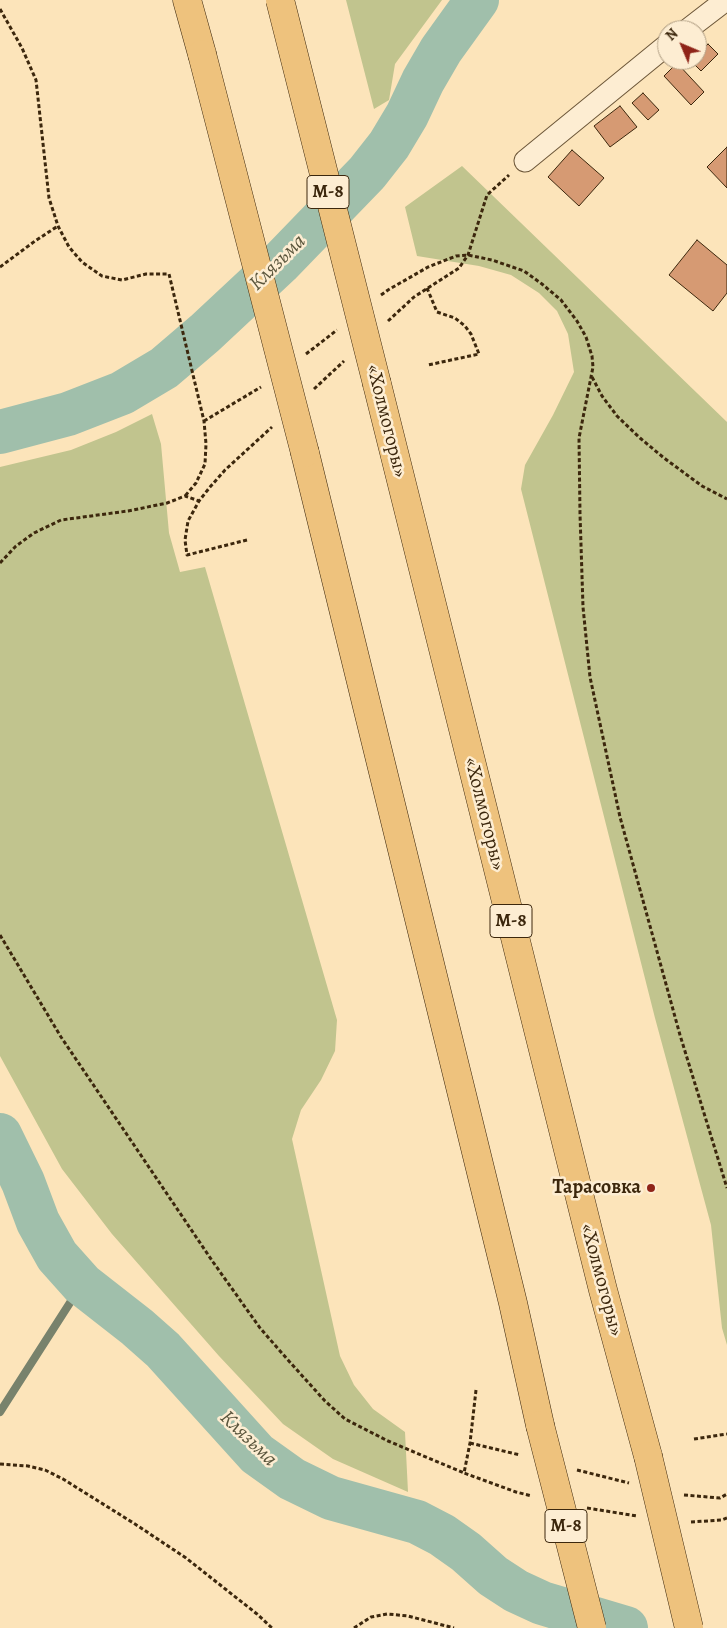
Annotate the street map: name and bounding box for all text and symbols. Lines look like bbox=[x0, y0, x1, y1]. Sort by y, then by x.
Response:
north arrow bbox=[657, 20, 707, 70]
text: N bbox=[661, 24, 682, 45]
road number: М-8 bbox=[307, 176, 349, 208]
water label: Клязьма bbox=[244, 229, 312, 297]
street label: «Холмогоры» bbox=[360, 362, 412, 480]
street label: «Холмогоры» bbox=[458, 755, 510, 873]
road number: М-8 bbox=[490, 904, 532, 938]
place label: Тарасовка bbox=[552, 1176, 641, 1200]
marker: Тарасовка bbox=[645, 1182, 657, 1194]
street label: «Холмогоры» bbox=[574, 1221, 628, 1339]
water label: Клязьма bbox=[214, 1406, 282, 1472]
road number: М-8 bbox=[545, 1510, 587, 1542]

